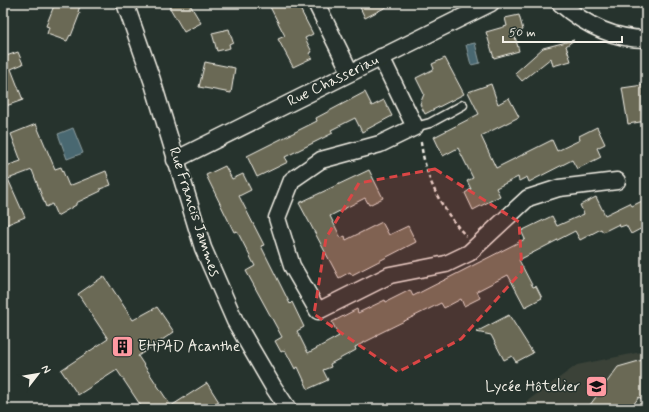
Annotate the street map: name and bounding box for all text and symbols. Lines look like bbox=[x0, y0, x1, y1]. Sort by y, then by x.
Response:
scale bar bbox=[503, 18, 622, 44]
text: 50 m bbox=[509, 25, 536, 41]
street label: Rue Chasseriau bbox=[284, 50, 382, 112]
street label: Rue Francis Jammes bbox=[164, 145, 224, 279]
building icon: EHPAD Acanthe bbox=[110, 334, 136, 360]
place label: EHPAD Acanthe bbox=[138, 337, 240, 357]
north arrow bbox=[18, 354, 58, 394]
text: N bbox=[38, 363, 54, 376]
school or university icon: Lycée Hôtelier bbox=[583, 374, 609, 400]
place label: Lycée Hôtelier bbox=[485, 377, 580, 397]

